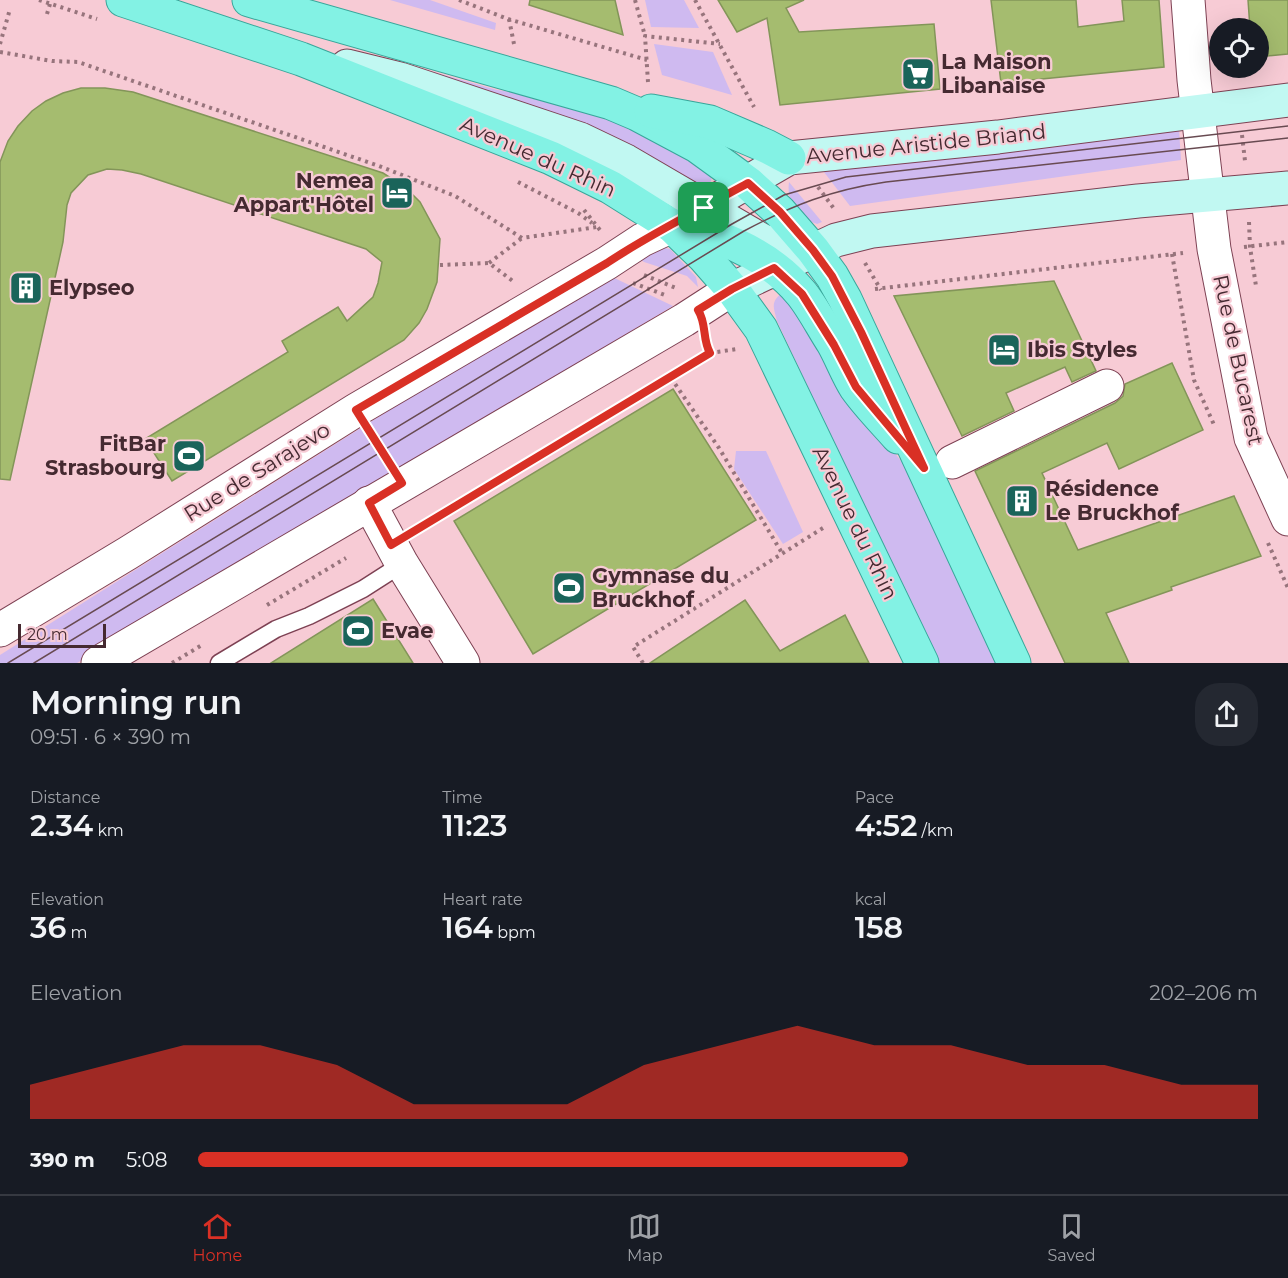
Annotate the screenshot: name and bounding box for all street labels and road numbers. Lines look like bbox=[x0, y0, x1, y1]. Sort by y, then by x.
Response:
street label: Avenue du Rhin bbox=[456, 111, 620, 202]
street label: Avenue Aristide Briand bbox=[805, 118, 1047, 169]
street label: Rue de Bucarest bbox=[1208, 272, 1269, 447]
street label: Rue de Sarajevo bbox=[179, 417, 334, 527]
street label: Avenue du Rhin bbox=[807, 442, 903, 604]

